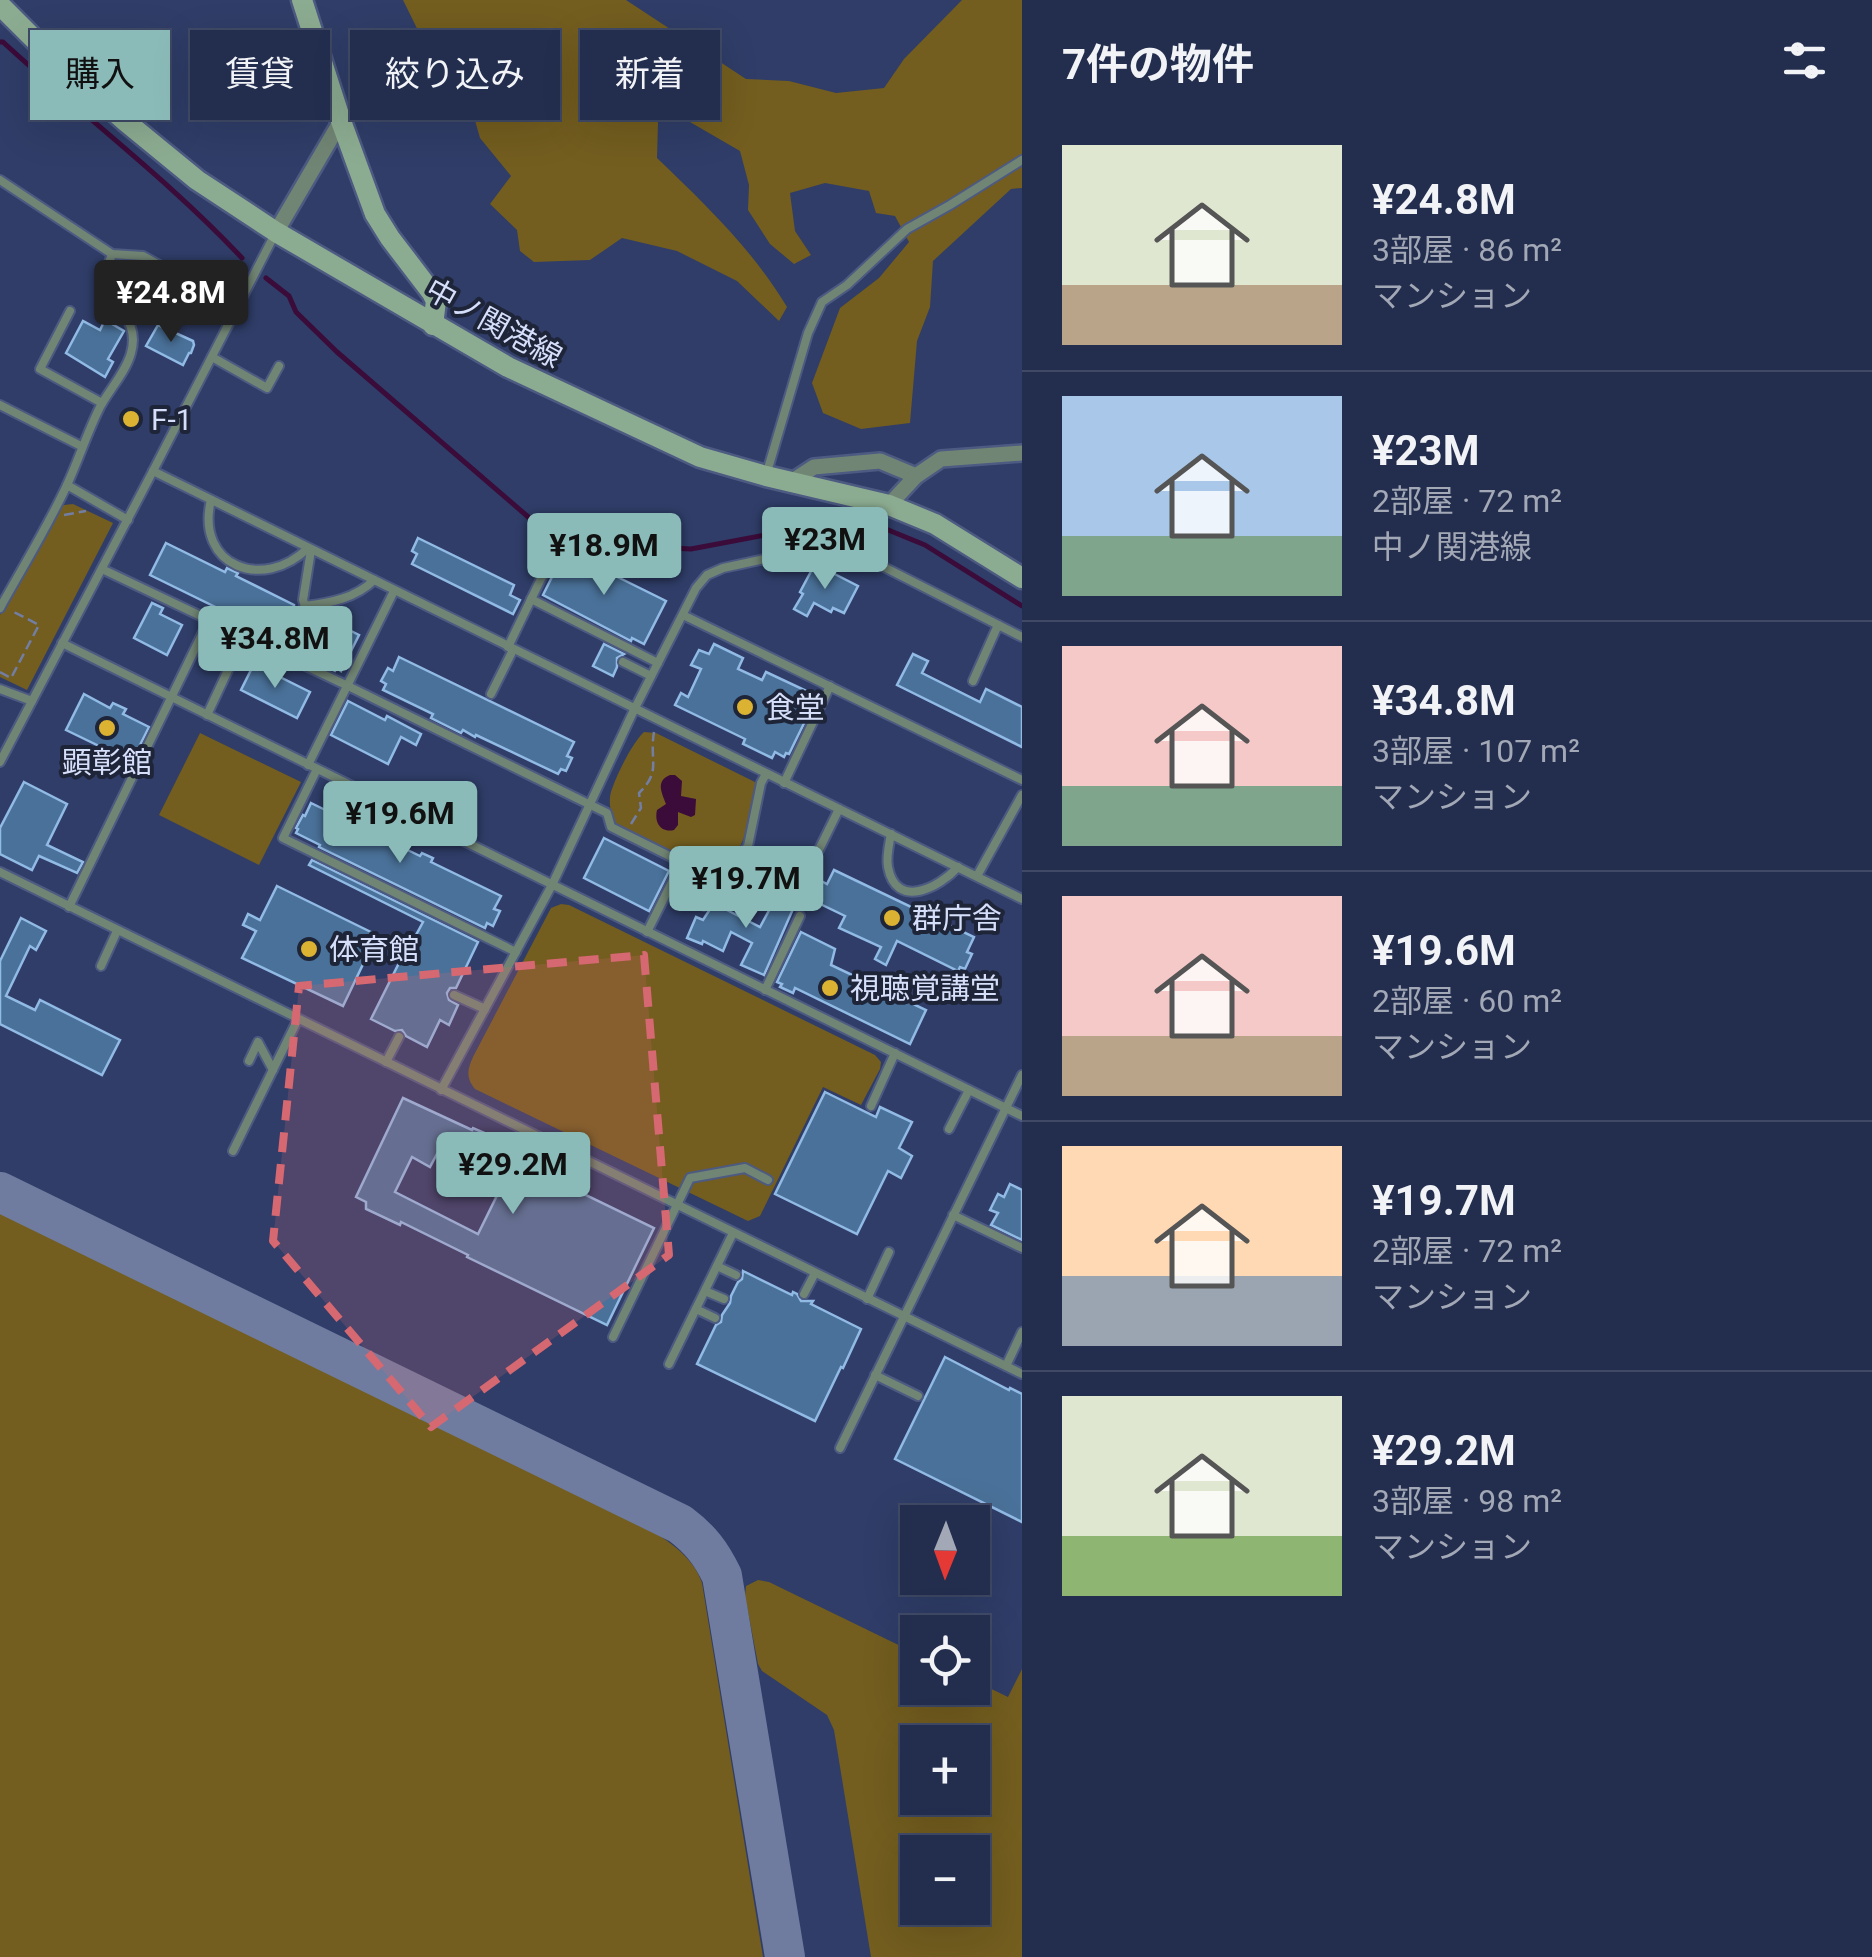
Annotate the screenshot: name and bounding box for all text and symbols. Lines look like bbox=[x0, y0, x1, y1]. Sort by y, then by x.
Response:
chip: 購入 bbox=[30, 30, 170, 120]
chip: 賃貸 bbox=[190, 30, 330, 120]
chip: 絞り込み bbox=[350, 30, 560, 120]
chip: 新着 bbox=[580, 30, 720, 120]
icon: filters bbox=[1777, 33, 1832, 88]
text: 7件の物件 bbox=[1062, 40, 1254, 89]
text: ¥24.8M bbox=[1372, 175, 1516, 224]
icon: home bbox=[1142, 185, 1262, 305]
text: 3部屋 · 86 m² bbox=[1372, 231, 1562, 269]
pin: ¥24.8M bbox=[90, 260, 252, 345]
street label: 中ノ関港線 bbox=[420, 271, 568, 375]
text: ¥24.8M bbox=[116, 273, 226, 311]
text: マンション bbox=[1372, 277, 1532, 315]
place label: F-1 bbox=[151, 402, 193, 437]
marker: F-1 bbox=[120, 408, 142, 430]
text: ¥23M bbox=[1372, 426, 1479, 475]
icon: home bbox=[1142, 436, 1262, 556]
text: 2部屋 · 72 m² bbox=[1372, 482, 1562, 520]
pin: ¥23M bbox=[766, 507, 884, 592]
pin: ¥18.9M bbox=[523, 513, 685, 598]
text: ¥23M bbox=[784, 520, 866, 558]
text: ¥18.9M bbox=[549, 526, 659, 564]
text: 中ノ関港線 bbox=[1372, 528, 1532, 566]
pin: ¥34.8M bbox=[194, 606, 356, 691]
text: ¥34.8M bbox=[220, 619, 330, 657]
text: ¥34.8M bbox=[1372, 676, 1516, 725]
icon: home bbox=[1142, 686, 1262, 806]
place label: 食堂 bbox=[765, 690, 825, 725]
marker: 食堂 bbox=[734, 696, 756, 718]
marker: 顕彰館 bbox=[96, 717, 118, 739]
text: 3部屋 · 107 m² bbox=[1372, 732, 1580, 770]
place label: 顕彰館 bbox=[62, 745, 152, 780]
text: マンション bbox=[1372, 778, 1532, 816]
pin: ¥19.6M bbox=[319, 781, 481, 866]
text: ¥19.6M bbox=[345, 794, 455, 832]
pin: ¥19.7M bbox=[665, 846, 827, 931]
text: ¥19.7M bbox=[691, 859, 801, 897]
place label: 群庁舎 bbox=[912, 901, 1002, 936]
marker: 群庁舎 bbox=[881, 907, 903, 929]
text: ¥19.6M bbox=[1372, 926, 1516, 975]
place label: 体育館 bbox=[329, 932, 419, 967]
icon: home bbox=[1142, 936, 1262, 1056]
marker: 体育館 bbox=[298, 938, 320, 960]
place label: 視聴覚講堂 bbox=[850, 971, 1000, 1006]
marker: 視聴覚講堂 bbox=[819, 977, 841, 999]
text: 2部屋 · 60 m² bbox=[1372, 982, 1562, 1020]
text: マンション bbox=[1372, 1028, 1532, 1066]
pin: ¥29.2M bbox=[432, 1132, 594, 1217]
text: ¥29.2M bbox=[458, 1145, 568, 1183]
text: ¥19.7M bbox=[1372, 1176, 1516, 1225]
icon: home bbox=[1142, 1186, 1262, 1306]
text: 2部屋 · 72 m² bbox=[1372, 1232, 1562, 1270]
text: マンション bbox=[1372, 1278, 1532, 1316]
text: ¥29.2M bbox=[1372, 1426, 1516, 1475]
icon: home bbox=[1142, 1436, 1262, 1556]
text: 3部屋 · 98 m² bbox=[1372, 1482, 1562, 1520]
north arrow bbox=[900, 1505, 990, 1595]
map controls bbox=[900, 1505, 990, 1925]
text: マンション bbox=[1372, 1528, 1532, 1566]
button: locate bbox=[900, 1615, 990, 1705]
button: + bbox=[900, 1725, 990, 1815]
button: − bbox=[900, 1835, 990, 1925]

